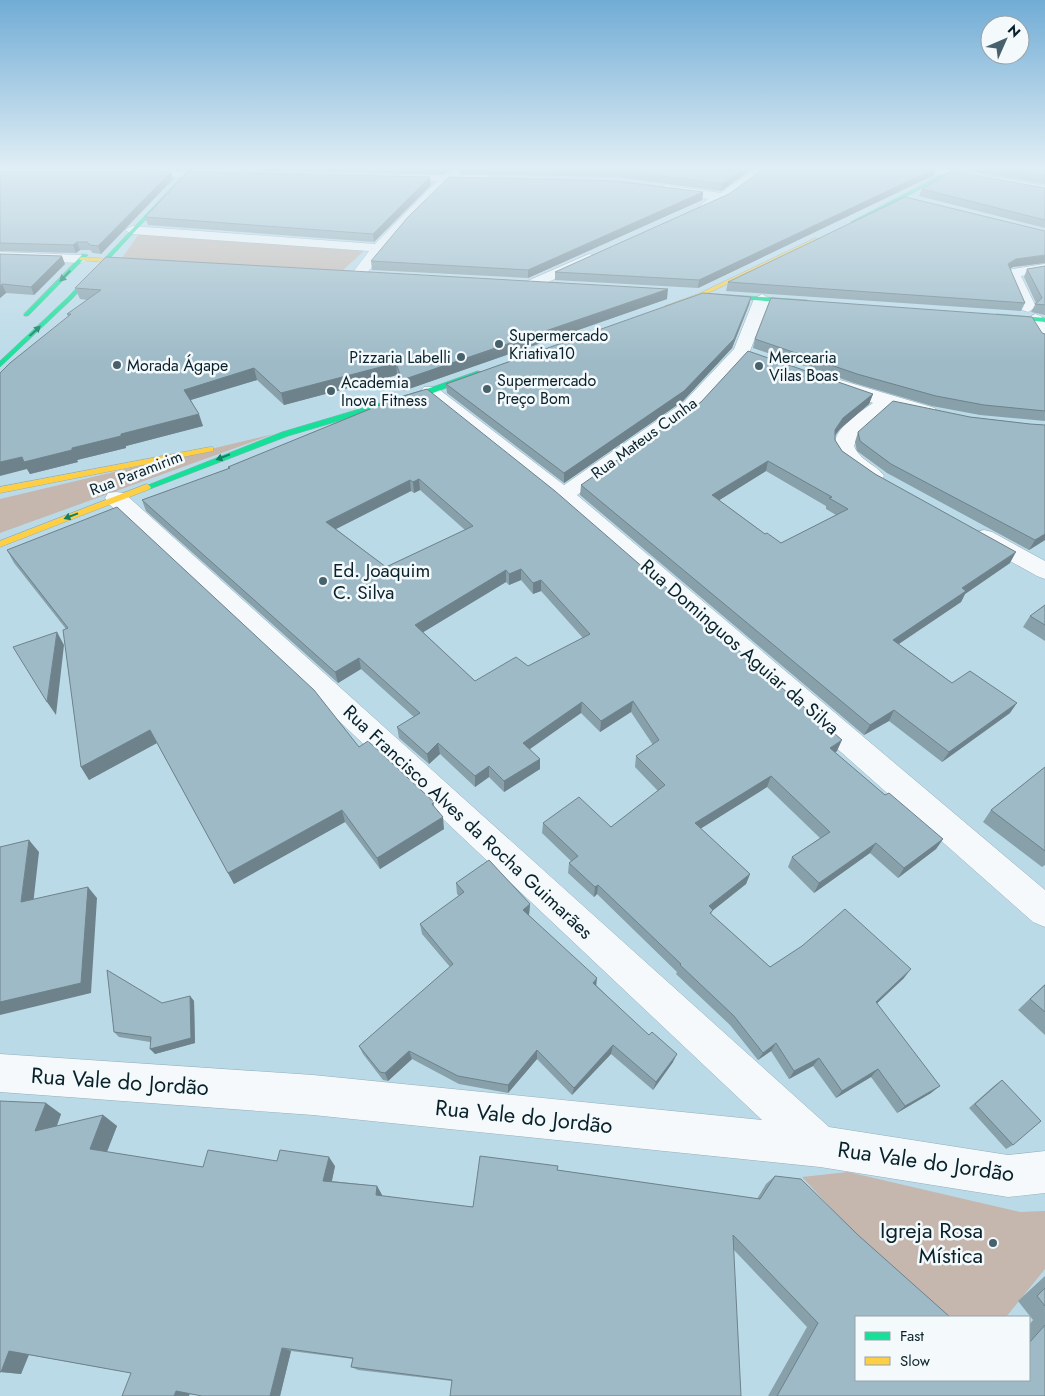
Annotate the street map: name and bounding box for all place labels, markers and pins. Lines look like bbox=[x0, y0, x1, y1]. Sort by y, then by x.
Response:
place label: Supermercado Kriativa10 bbox=[509, 324, 608, 365]
marker: Supermercado Kriativa10 bbox=[493, 338, 505, 350]
place label: Pizzaria Labelli bbox=[349, 346, 451, 369]
place label: Mercearia Vilas Boas bbox=[769, 346, 838, 387]
marker: Pizzaria Labelli bbox=[455, 351, 467, 363]
place label: Morada Ágape bbox=[127, 354, 228, 377]
marker: Morada Ágape bbox=[111, 359, 123, 371]
marker: Mercearia Vilas Boas bbox=[753, 360, 765, 372]
place label: Supermercado Preço Bom bbox=[497, 369, 596, 410]
place label: Academia Inova Fitness bbox=[341, 371, 427, 412]
marker: Supermercado Preço Bom bbox=[481, 383, 493, 395]
marker: Academia Inova Fitness bbox=[325, 385, 337, 397]
place label: Ed. Joaquim C. Silva bbox=[333, 557, 430, 606]
marker: Ed. Joaquim C. Silva bbox=[317, 575, 329, 587]
place label: Igreja Rosa Mística bbox=[880, 1214, 983, 1271]
marker: Igreja Rosa Mística bbox=[987, 1237, 999, 1249]

